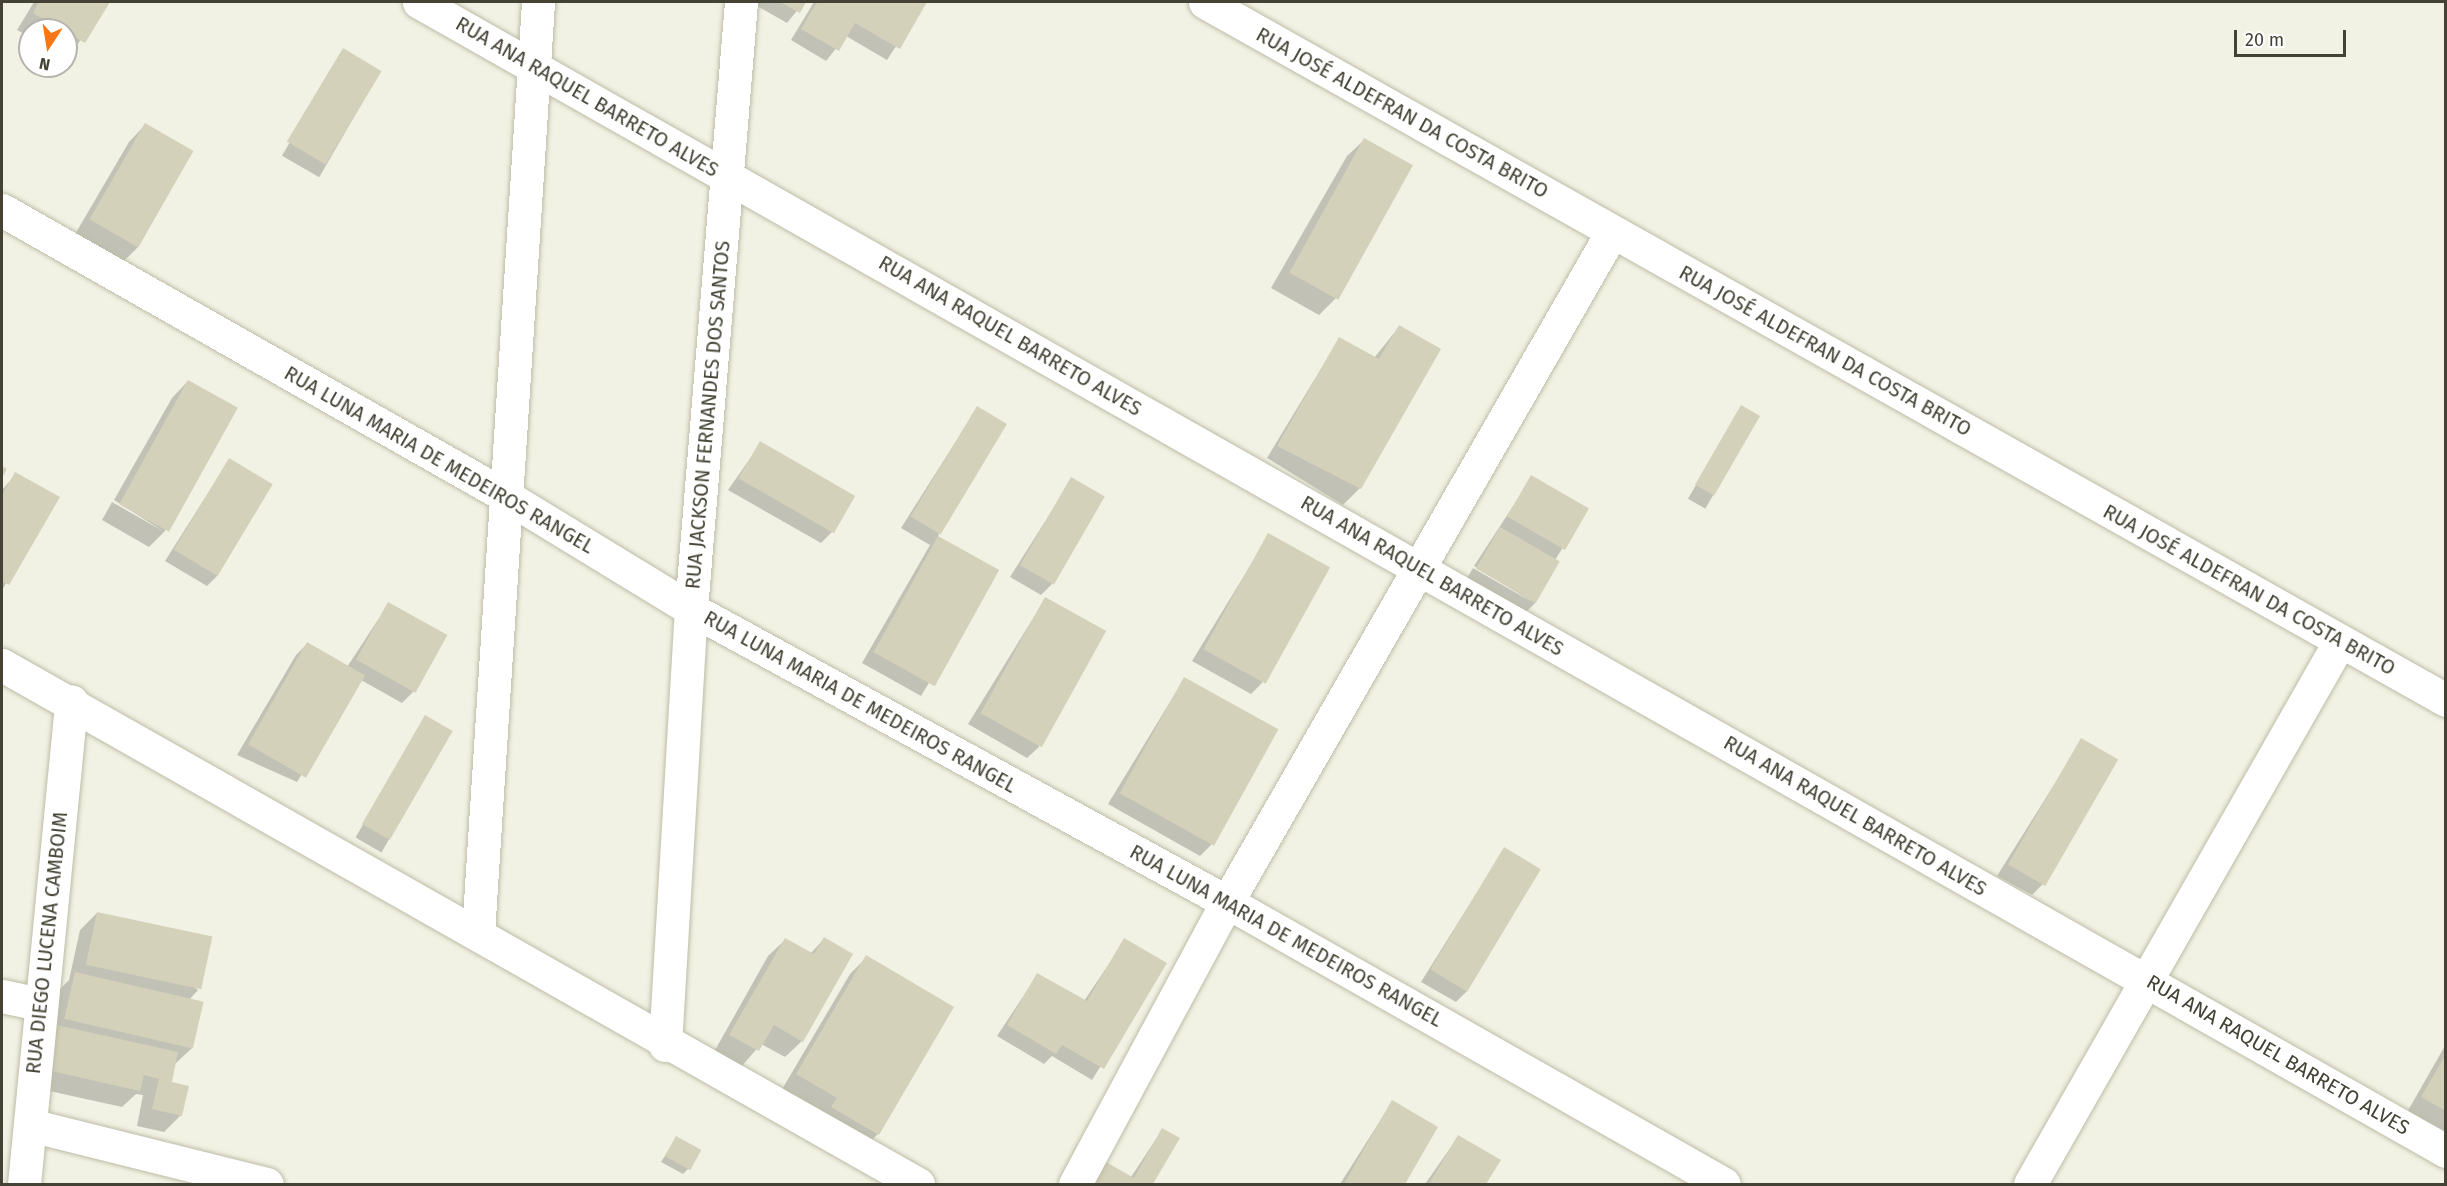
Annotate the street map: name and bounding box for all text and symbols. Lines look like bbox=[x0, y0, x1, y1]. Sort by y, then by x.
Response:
street label: RUA ANA RAQUEL BARRETO ALVES bbox=[451, 12, 723, 182]
north arrow bbox=[18, 18, 78, 78]
scale bar bbox=[2237, 18, 2350, 56]
street label: RUA JOSÉ ALDEFRAN DA COSTA BRITO bbox=[1252, 22, 1552, 204]
text: 20 m bbox=[2245, 29, 2284, 51]
text: N bbox=[37, 54, 52, 75]
street label: RUA JACKSON FERNANDES DOS SANTOS bbox=[681, 240, 735, 590]
street label: RUA ANA RAQUEL BARRETO ALVES bbox=[874, 251, 1146, 421]
street label: RUA JOSÉ ALDEFRAN DA COSTA BRITO bbox=[1675, 260, 1975, 442]
street label: RUA LUNA MARIA DE MEDEIROS RANGEL bbox=[280, 361, 598, 559]
street label: RUA ANA RAQUEL BARRETO ALVES bbox=[1296, 491, 1568, 661]
street label: RUA JOSÉ ALDEFRAN DA COSTA BRITO bbox=[2099, 499, 2399, 681]
street label: RUA LUNA MARIA DE MEDEIROS RANGEL bbox=[699, 606, 1021, 798]
street label: RUA ANA RAQUEL BARRETO ALVES bbox=[1719, 731, 1991, 901]
street label: RUA DIEGO LUCENA CAMBOIM bbox=[21, 811, 73, 1075]
street label: RUA LUNA MARIA DE MEDEIROS RANGEL bbox=[1125, 840, 1447, 1032]
street label: RUA ANA RAQUEL BARRETO ALVES bbox=[2142, 970, 2414, 1140]

